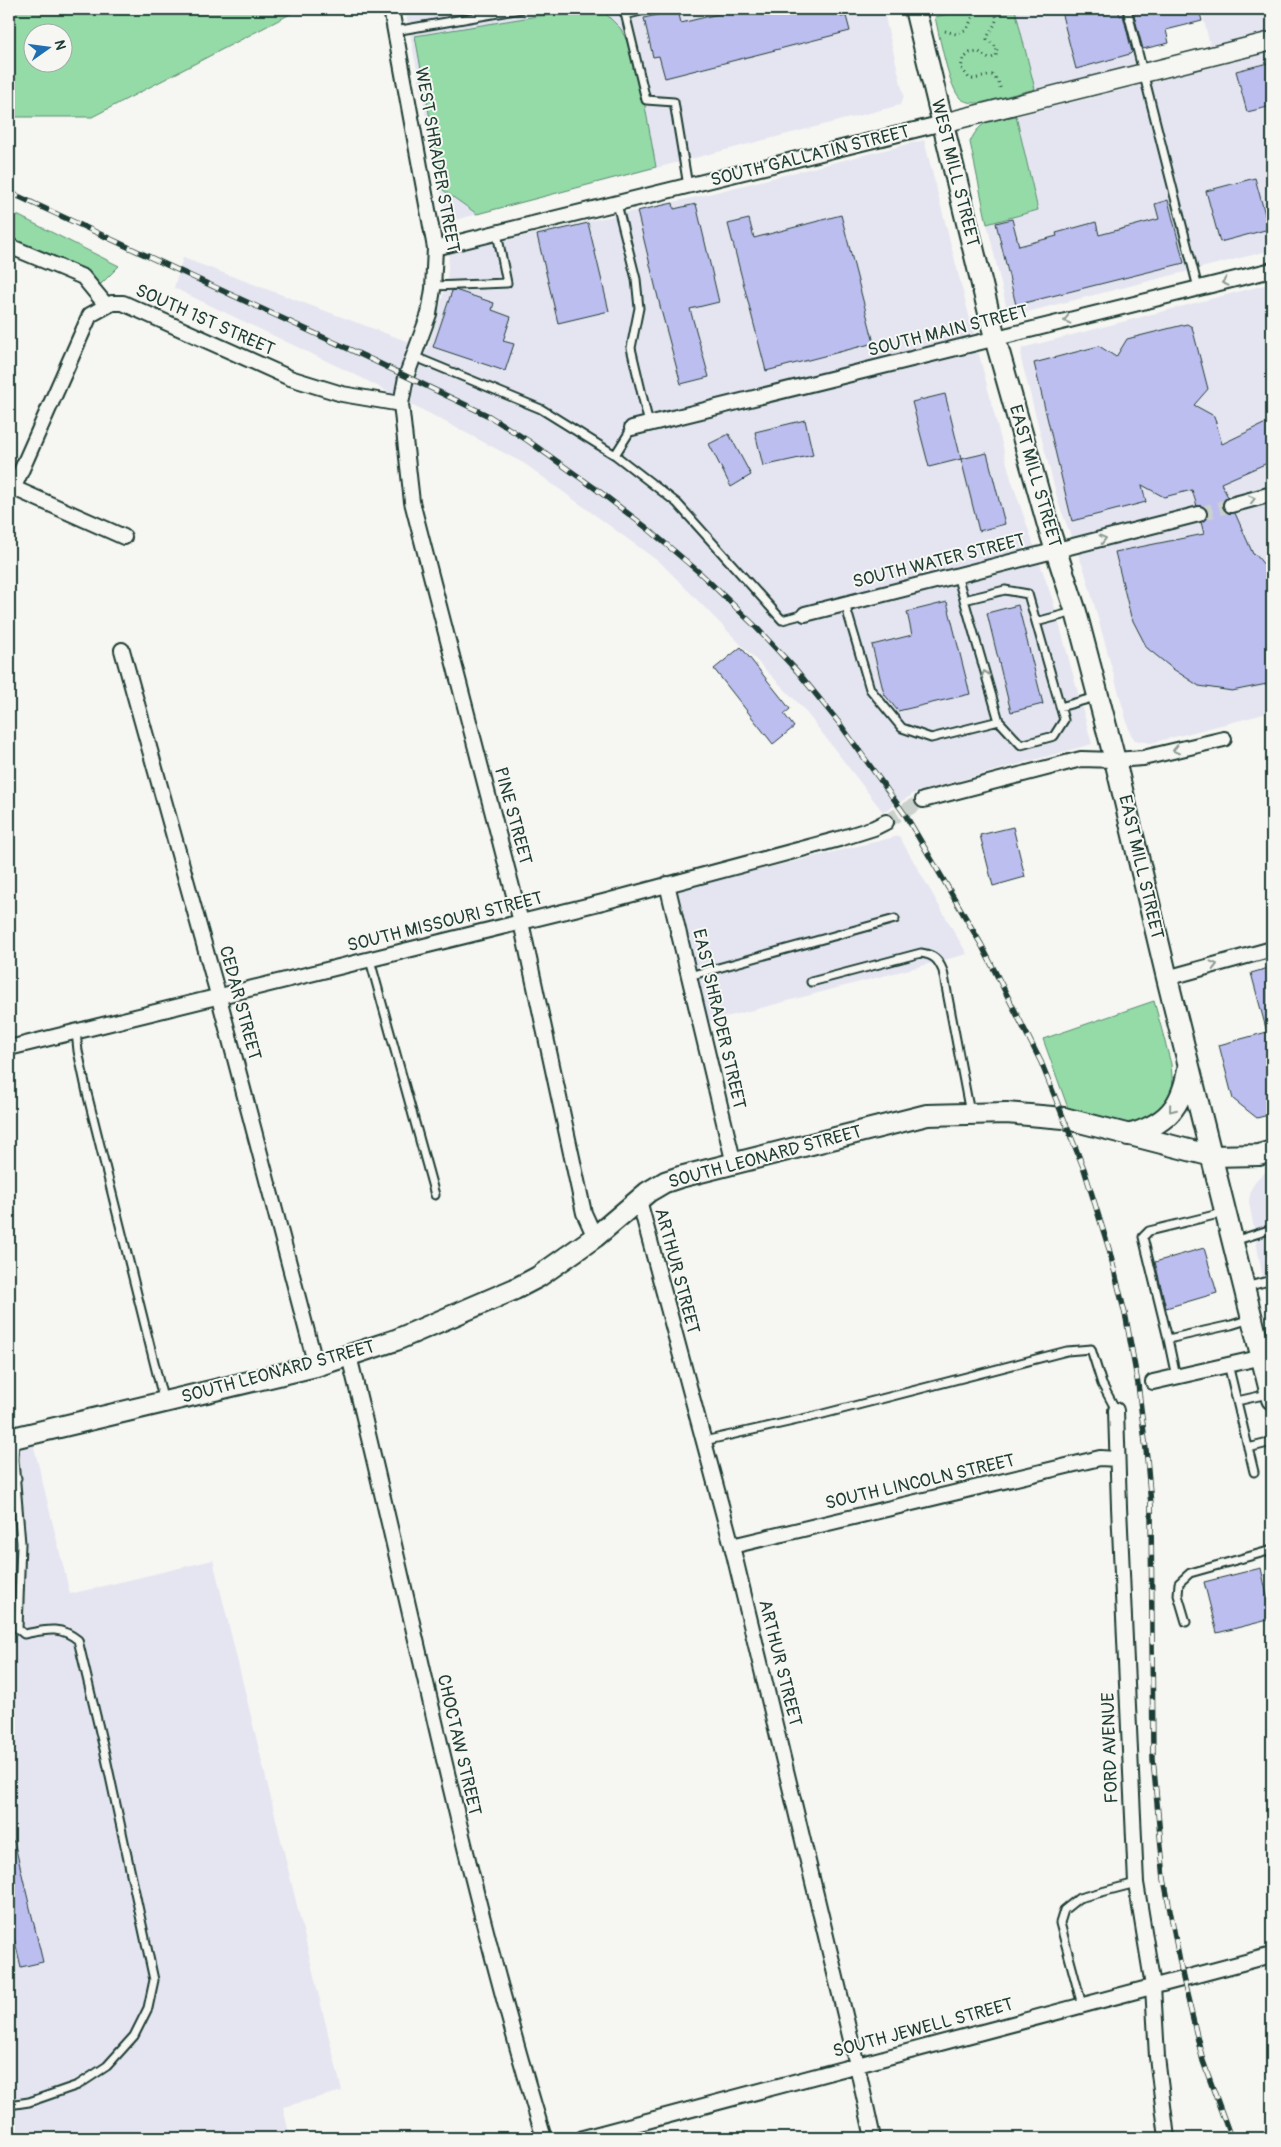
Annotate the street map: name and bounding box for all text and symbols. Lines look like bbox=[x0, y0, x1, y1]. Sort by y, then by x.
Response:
north arrow bbox=[22, 22, 72, 72]
text: N bbox=[51, 38, 70, 52]
street label: WEST SHRADER STREET bbox=[409, 66, 465, 254]
street label: WEST MILL STREET bbox=[926, 97, 984, 249]
street label: SOUTH GALLATIN STREET bbox=[708, 120, 912, 192]
one-way arrow bbox=[1220, 276, 1229, 287]
street label: SOUTH 1ST STREET bbox=[132, 279, 278, 361]
street label: SOUTH MAIN STREET bbox=[865, 300, 1031, 362]
one-way arrow bbox=[1064, 315, 1072, 325]
street label: EAST MILL STREET bbox=[1004, 402, 1066, 550]
one-way arrow bbox=[1247, 495, 1255, 505]
street label: SOUTH WATER STREET bbox=[850, 528, 1028, 594]
one-way arrow bbox=[1099, 534, 1107, 544]
one-way arrow bbox=[981, 671, 991, 679]
one-way arrow bbox=[1172, 744, 1181, 755]
street label: PINE STREET bbox=[489, 765, 537, 867]
street label: EAST MILL STREET bbox=[1113, 793, 1169, 941]
street label: SOUTH MISSOURI STREET bbox=[345, 887, 545, 957]
street label: EAST SHRADER STREET bbox=[687, 927, 751, 1111]
street label: CEDAR STREET bbox=[214, 943, 266, 1063]
one-way arrow bbox=[1209, 960, 1218, 971]
one-way arrow bbox=[1170, 1103, 1178, 1112]
street label: SOUTH LEONARD STREET bbox=[666, 1120, 864, 1194]
street label: ARTHUR STREET bbox=[649, 1206, 705, 1336]
street label: SOUTH LEONARD STREET bbox=[179, 1335, 377, 1409]
street label: SOUTH LINCOLN STREET bbox=[823, 1449, 1017, 1515]
street label: ARTHUR STREET bbox=[753, 1597, 807, 1729]
street label: CHOCTAW STREET bbox=[432, 1672, 486, 1818]
street label: FORD AVENUE bbox=[1097, 1692, 1123, 1804]
street label: SOUTH JEWELL STREET bbox=[830, 1993, 1016, 2063]

